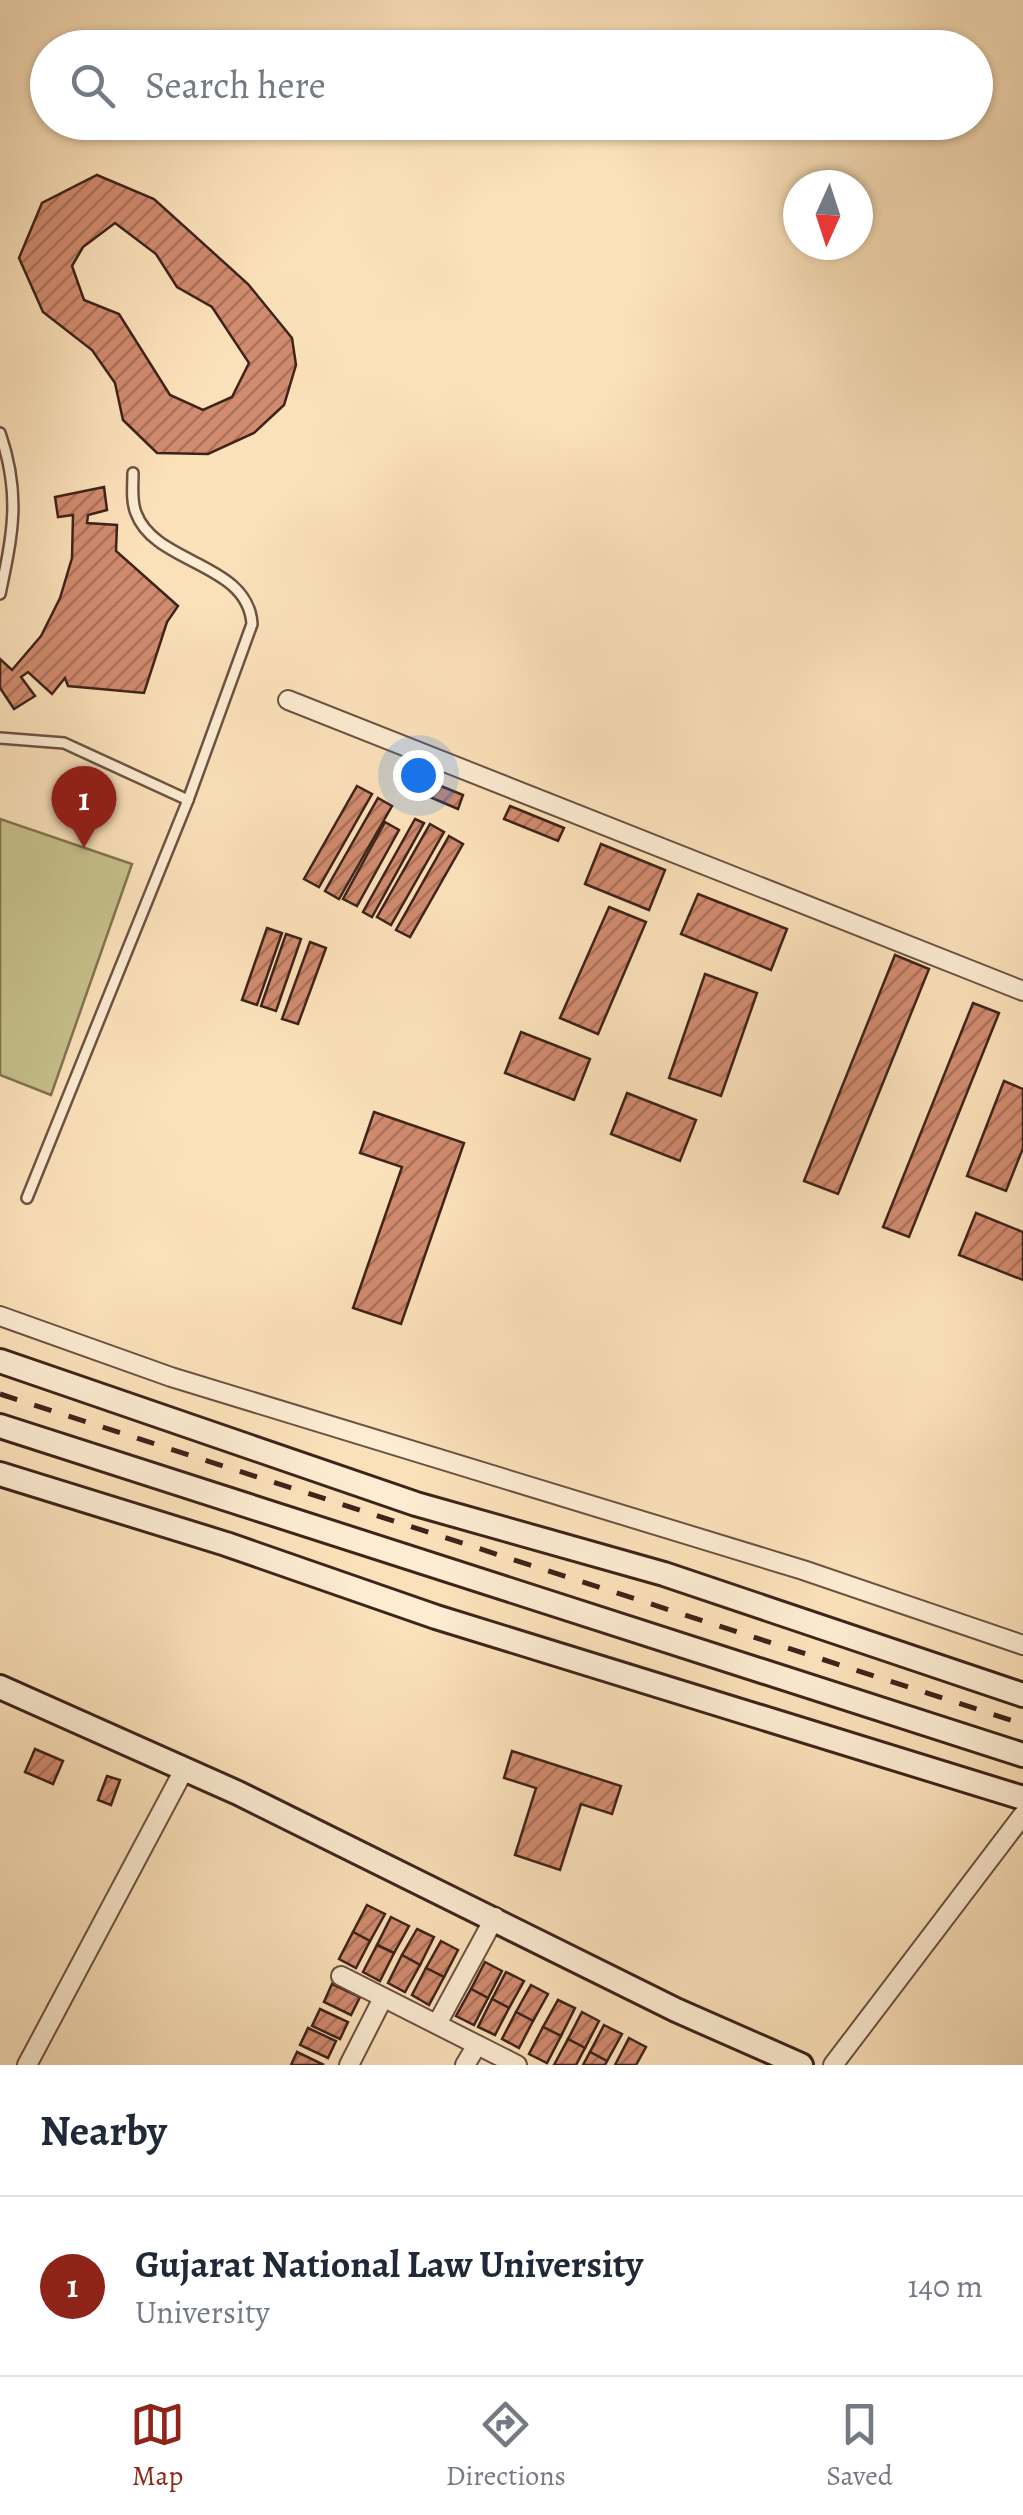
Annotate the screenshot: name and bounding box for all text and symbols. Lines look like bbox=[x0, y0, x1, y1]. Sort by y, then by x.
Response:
search box bbox=[30, 30, 993, 140]
icon: search bbox=[65, 58, 120, 113]
text: Search here bbox=[145, 59, 326, 111]
north arrow bbox=[783, 170, 873, 260]
your location bbox=[393, 750, 444, 801]
pin: 1 bbox=[52, 766, 116, 848]
text: Nearby bbox=[40, 2102, 167, 2159]
text: Gujarat National Law University bbox=[135, 2238, 643, 2290]
text: 1 bbox=[67, 2264, 78, 2308]
text: 140 m bbox=[908, 2264, 983, 2308]
text: University bbox=[135, 2290, 270, 2334]
tab: Map bbox=[130, 2397, 185, 2495]
tab: Directions bbox=[446, 2397, 566, 2495]
tab: Saved bbox=[826, 2397, 893, 2495]

